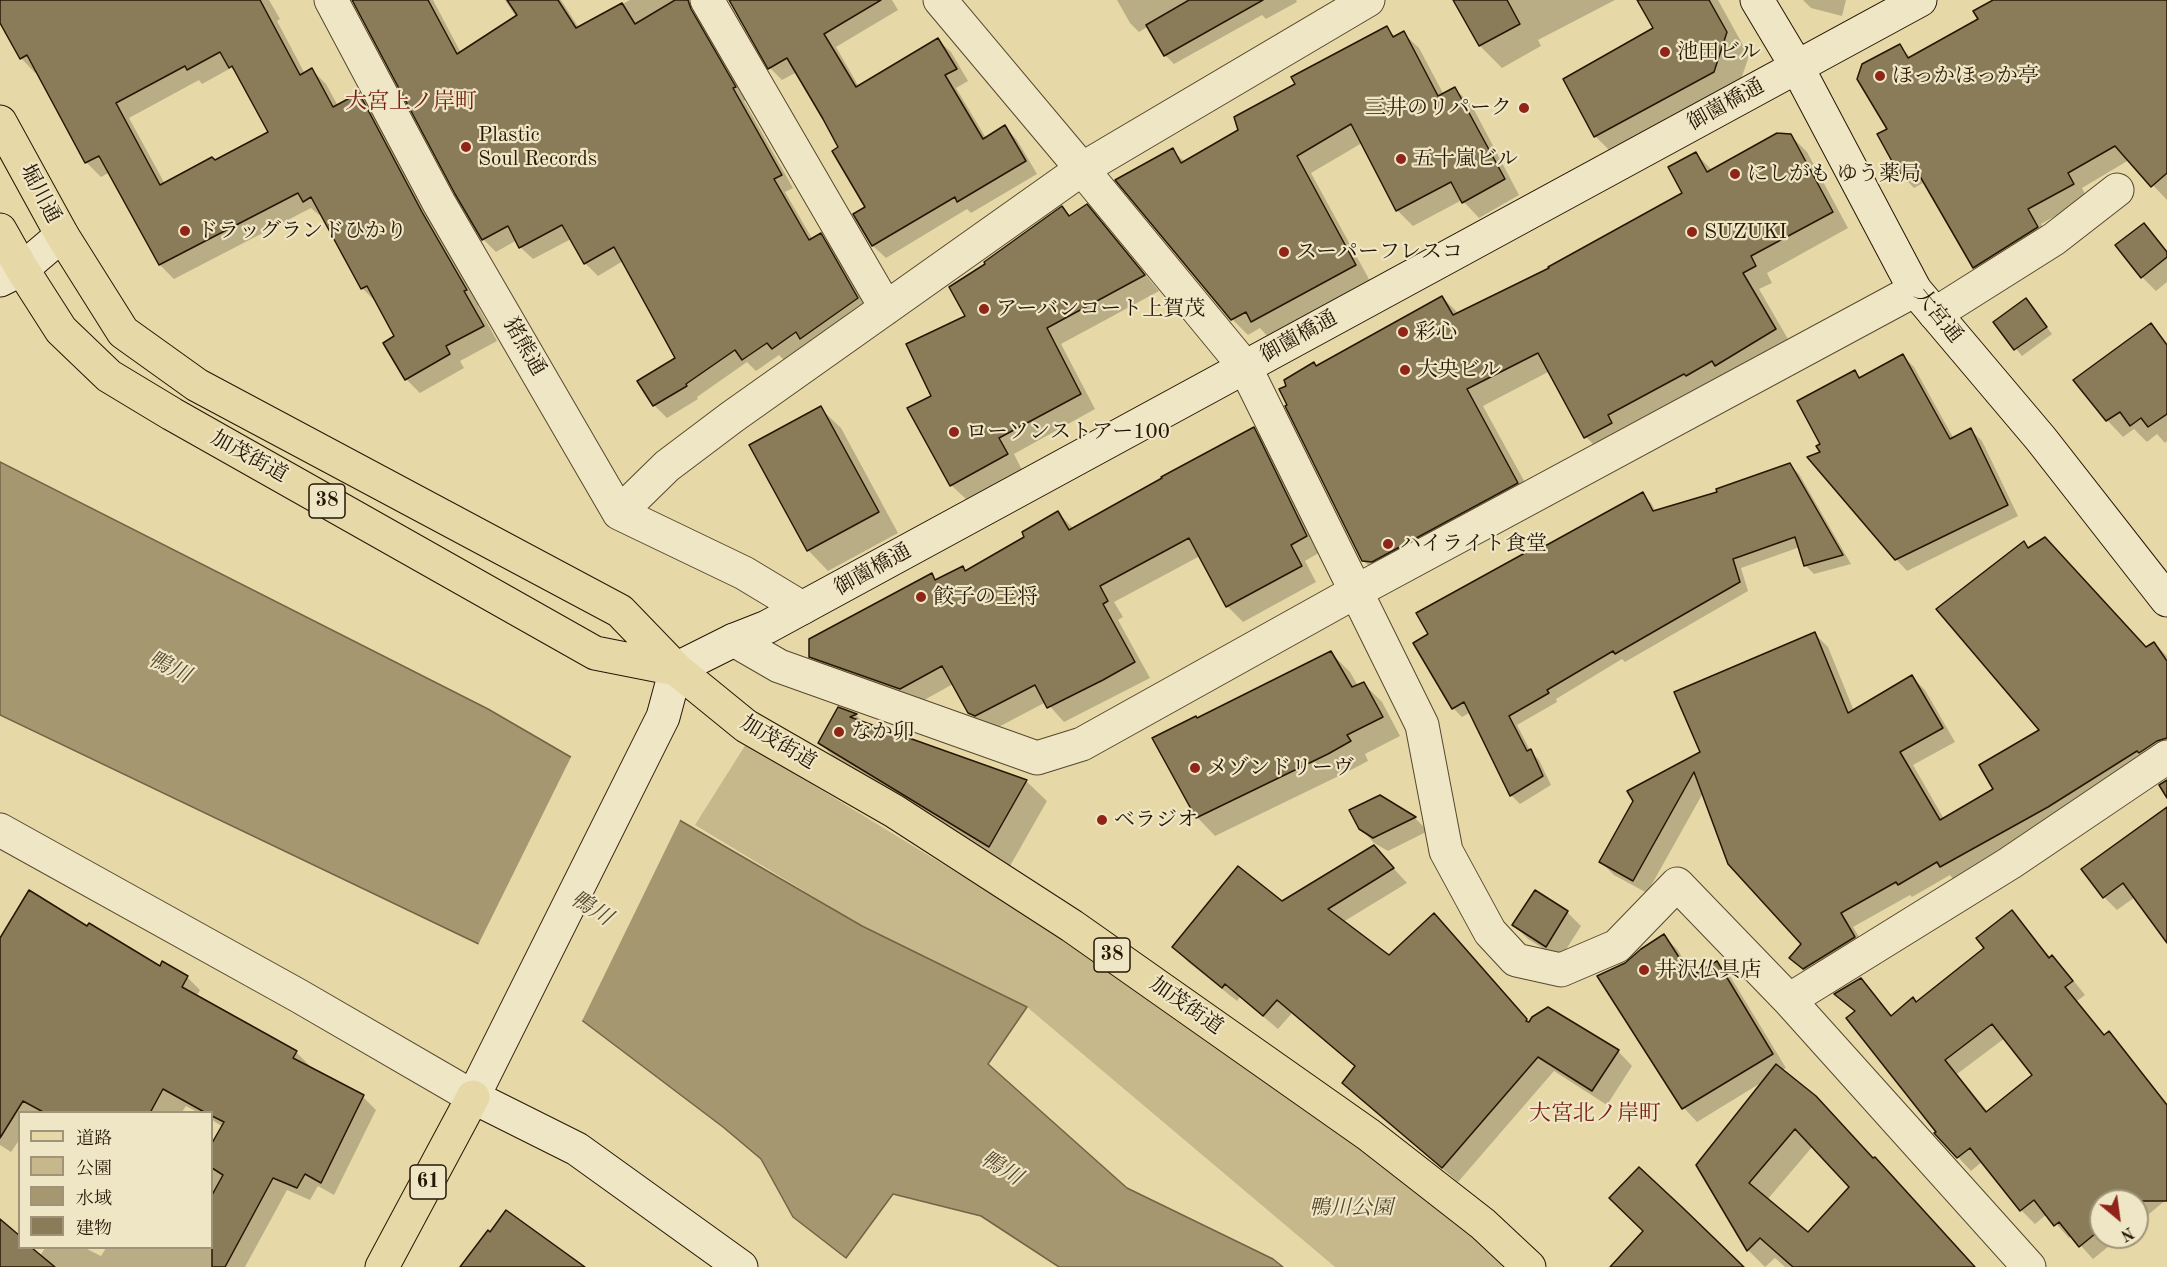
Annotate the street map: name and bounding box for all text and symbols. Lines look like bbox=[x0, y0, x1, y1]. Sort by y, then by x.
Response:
place label: 池田ビル bbox=[1677, 39, 1761, 65]
marker: 池田ビル bbox=[1658, 45, 1672, 59]
place label: ほっかほっか亭 bbox=[1892, 63, 2039, 89]
marker: ほっかほっか亭 bbox=[1873, 69, 1887, 83]
street label: 御薗橋通 bbox=[1683, 74, 1769, 136]
district label: 大宮上ノ岸町 bbox=[345, 89, 477, 115]
place label: 三井のリパーク bbox=[1365, 95, 1512, 121]
marker: 三井のリパーク bbox=[1517, 101, 1531, 115]
place label: Plastic Soul Records bbox=[478, 122, 597, 172]
marker: Plastic Soul Records bbox=[459, 140, 473, 154]
place label: 五十嵐ビル bbox=[1413, 146, 1518, 172]
marker: 五十嵐ビル bbox=[1394, 152, 1408, 166]
street label: 堀川通 bbox=[14, 160, 66, 228]
place label: にしがも ゆう薬局 bbox=[1747, 161, 1921, 187]
marker: にしがも ゆう薬局 bbox=[1728, 167, 1742, 181]
place label: ドラッグランドひかり bbox=[197, 218, 407, 244]
place label: SUZUKI bbox=[1704, 219, 1787, 245]
marker: ドラッグランドひかり bbox=[178, 224, 192, 238]
marker: SUZUKI bbox=[1685, 225, 1699, 239]
place label: スーパーフレスコ bbox=[1296, 239, 1463, 265]
marker: スーパーフレスコ bbox=[1277, 245, 1291, 259]
street label: 大宮通 bbox=[1908, 284, 1968, 348]
place label: アーバンコート上賀茂 bbox=[996, 296, 1205, 322]
marker: アーバンコート上賀茂 bbox=[977, 302, 991, 316]
street label: 御薗橋通 bbox=[1256, 306, 1342, 368]
street label: 猪熊通 bbox=[497, 313, 551, 381]
place label: 彩心 bbox=[1415, 319, 1457, 345]
marker: 彩心 bbox=[1396, 325, 1410, 339]
place label: 大央ビル bbox=[1417, 357, 1501, 383]
marker: 大央ビル bbox=[1398, 363, 1412, 377]
place label: ローソンストアー100 bbox=[966, 419, 1170, 445]
marker: ローソンストアー100 bbox=[947, 425, 961, 439]
street label: 加茂街道 bbox=[206, 426, 292, 488]
road number: 38 bbox=[309, 484, 345, 518]
place label: ハイライト食堂 bbox=[1400, 531, 1547, 557]
marker: ハイライト食堂 bbox=[1381, 537, 1395, 551]
street label: 御薗橋通 bbox=[830, 539, 916, 601]
place label: 餃子の王将 bbox=[933, 584, 1038, 610]
marker: 餃子の王将 bbox=[914, 590, 928, 604]
water label: 鴨川 bbox=[143, 646, 195, 690]
street label: 加茂街道 bbox=[736, 711, 820, 775]
place label: なか卯 bbox=[851, 719, 914, 745]
marker: なか卯 bbox=[832, 725, 846, 739]
place label: メゾンドリーヴ bbox=[1207, 755, 1354, 781]
marker: メゾンドリーヴ bbox=[1188, 761, 1202, 775]
place label: ベラジオ bbox=[1114, 807, 1198, 833]
marker: ベラジオ bbox=[1095, 813, 1109, 827]
water label: 鴨川 bbox=[565, 886, 617, 932]
road number: 38 bbox=[1094, 938, 1130, 972]
place label: 井沢仏具店 bbox=[1656, 957, 1761, 983]
marker: 井沢仏具店 bbox=[1637, 963, 1651, 977]
street label: 加茂街道 bbox=[1144, 972, 1228, 1040]
district label: 大宮北ノ岸町 bbox=[1529, 1101, 1661, 1127]
legend bbox=[18, 1111, 213, 1249]
text: 道路 bbox=[76, 1130, 112, 1148]
water label: 鴨川 bbox=[975, 1146, 1027, 1192]
text: 公園 bbox=[76, 1160, 112, 1178]
road number: 61 bbox=[410, 1165, 446, 1199]
north arrow bbox=[2089, 1189, 2149, 1249]
text: 水域 bbox=[76, 1190, 112, 1208]
park label: 鴨川公園 bbox=[1309, 1195, 1393, 1221]
text: 建物 bbox=[76, 1220, 112, 1238]
text: N bbox=[2118, 1223, 2136, 1243]

